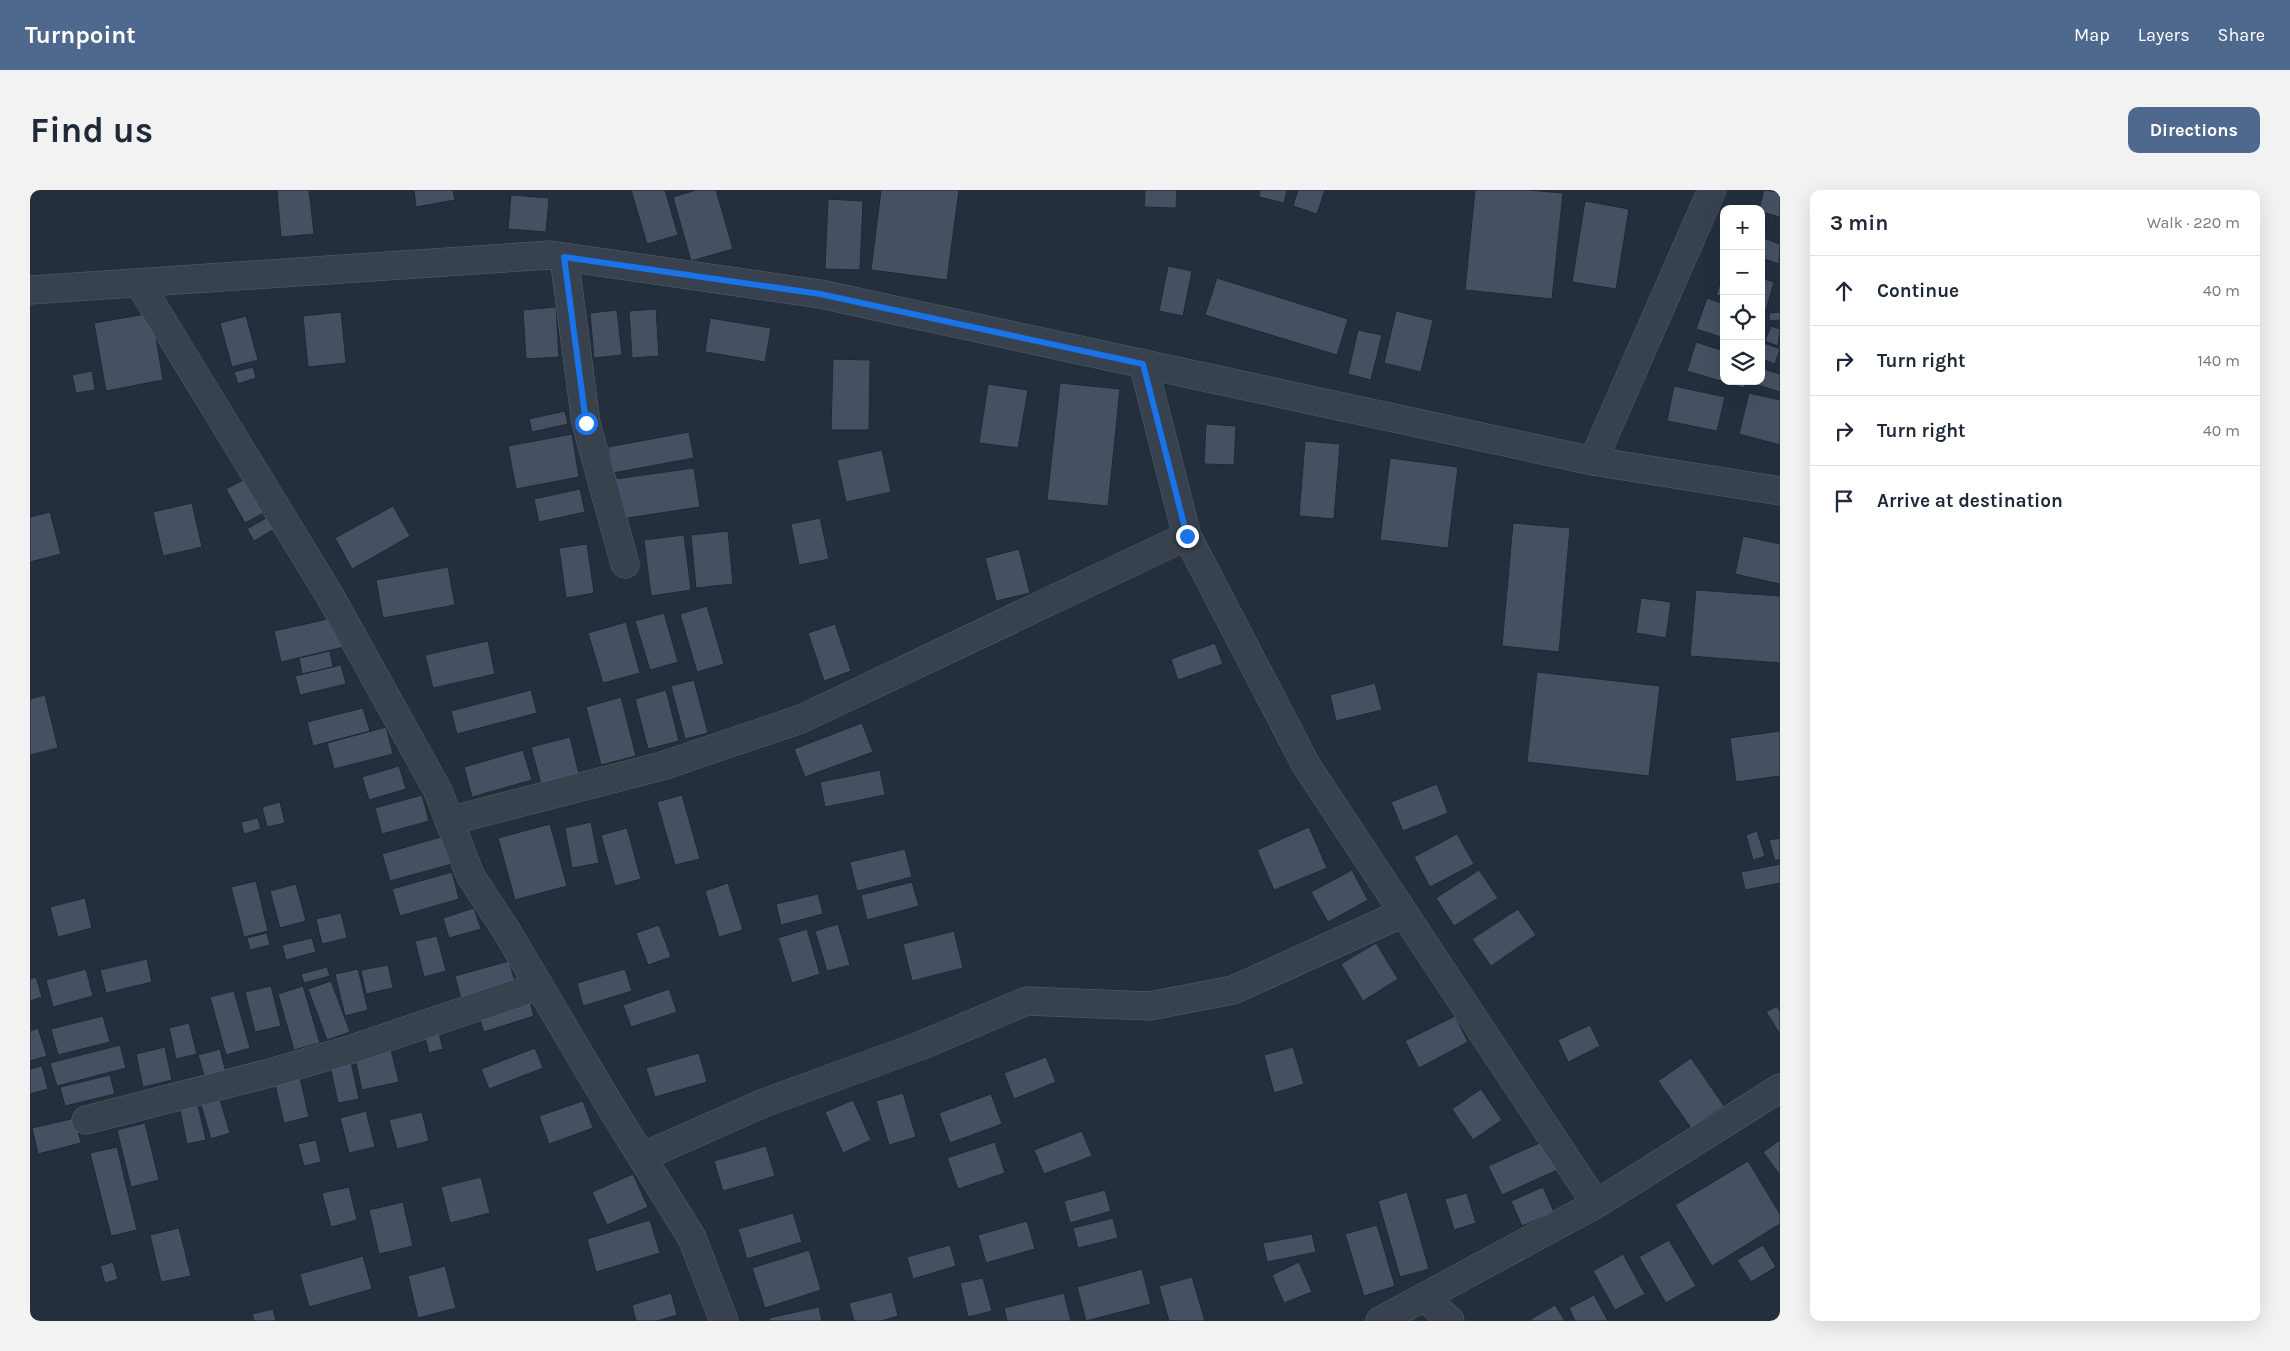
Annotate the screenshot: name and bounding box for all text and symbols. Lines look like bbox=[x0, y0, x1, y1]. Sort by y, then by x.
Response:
text: Turnpoint bbox=[25, 21, 136, 49]
text: Map bbox=[2074, 24, 2110, 46]
text: Layers bbox=[2138, 24, 2190, 46]
text: Share bbox=[2218, 24, 2265, 46]
button: Directions bbox=[2128, 107, 2260, 153]
text: Find us bbox=[30, 110, 153, 151]
map controls bbox=[1720, 205, 1765, 385]
button: + bbox=[1720, 205, 1765, 250]
text: 3 min bbox=[1830, 211, 1888, 235]
text: Walk · 220 m bbox=[2147, 213, 2240, 232]
button: − bbox=[1720, 250, 1765, 295]
icon: ahead bbox=[1830, 277, 1858, 305]
text: Continue bbox=[1877, 280, 1959, 302]
text: 40 m bbox=[2203, 281, 2240, 300]
button: locate bbox=[1720, 295, 1765, 340]
button: layers bbox=[1720, 340, 1765, 385]
icon: right bbox=[1830, 347, 1858, 375]
text: Turn right bbox=[1877, 350, 1966, 372]
text: 140 m bbox=[2198, 351, 2240, 370]
route start bbox=[575, 412, 598, 435]
icon: right bbox=[1830, 417, 1858, 445]
text: Turn right bbox=[1877, 420, 1966, 442]
text: 40 m bbox=[2203, 421, 2240, 440]
icon: arrive bbox=[1830, 487, 1858, 515]
text: Arrive at destination bbox=[1877, 490, 2063, 512]
route end bbox=[1176, 525, 1199, 548]

